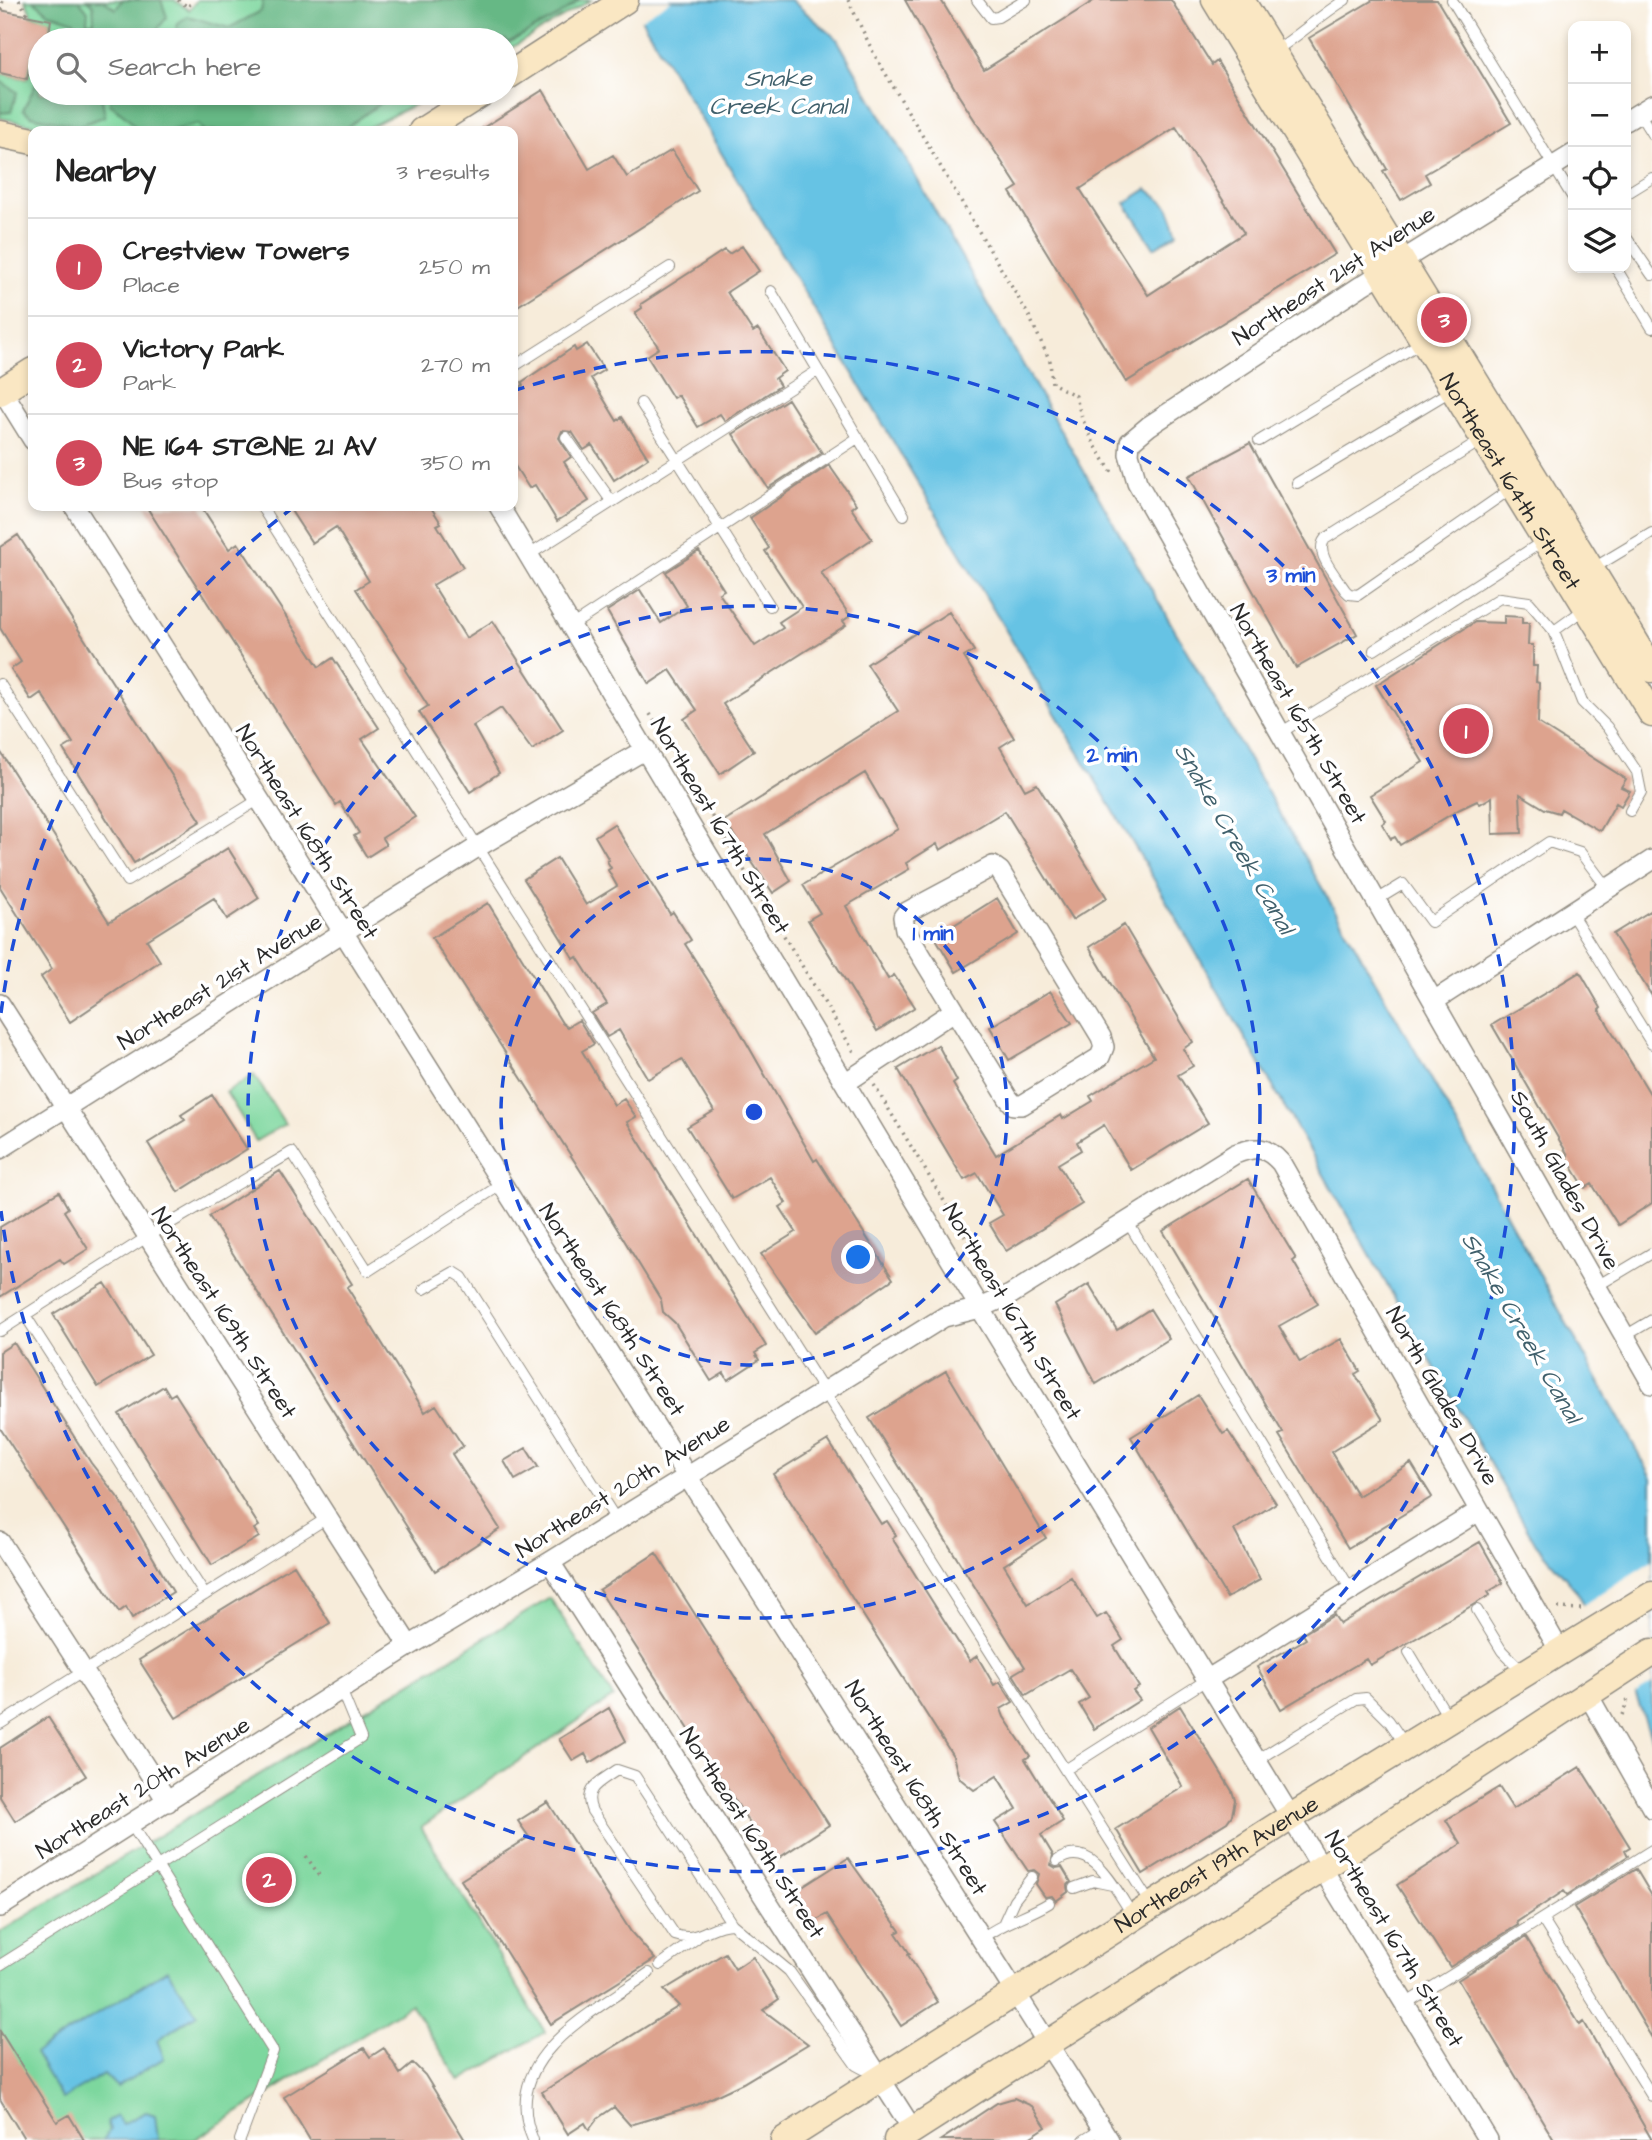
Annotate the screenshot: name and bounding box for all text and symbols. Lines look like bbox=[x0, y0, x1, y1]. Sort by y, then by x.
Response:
map controls bbox=[1568, 21, 1631, 273]
button: + bbox=[1568, 21, 1631, 84]
search box bbox=[28, 28, 518, 105]
icon: search bbox=[52, 48, 90, 86]
text: Search here bbox=[108, 49, 261, 85]
water label: Snake Creek Canal bbox=[709, 62, 850, 124]
button: − bbox=[1568, 84, 1631, 147]
button: locate bbox=[1568, 147, 1631, 210]
text: Nearby bbox=[56, 151, 156, 193]
text: 3 results bbox=[396, 156, 490, 188]
street label: Northeast 21st Avenue bbox=[1226, 198, 1442, 354]
button: layers bbox=[1568, 210, 1631, 273]
text: Crestview Towers bbox=[123, 233, 350, 269]
text: 1 bbox=[78, 251, 80, 283]
text: 250 m bbox=[419, 251, 490, 283]
text: Place bbox=[123, 269, 180, 301]
pin: 3 bbox=[1421, 294, 1467, 346]
text: Victory Park bbox=[123, 331, 284, 367]
text: 2 bbox=[72, 349, 86, 381]
text: 270 m bbox=[421, 349, 490, 381]
text: Park bbox=[123, 367, 176, 399]
street label: Northeast 164th Street bbox=[1431, 367, 1589, 597]
text: NE 164 ST@NE 21 AV bbox=[123, 429, 377, 465]
text: 3 bbox=[73, 447, 85, 479]
text: 350 m bbox=[420, 447, 490, 479]
text: Bus stop bbox=[123, 465, 218, 497]
text: 3 min bbox=[1265, 561, 1316, 590]
street label: Northeast 165th Street bbox=[1222, 598, 1375, 831]
pin: 1 bbox=[1443, 705, 1489, 757]
street label: Northeast 167th Street bbox=[643, 712, 798, 941]
street label: Northeast 168th Street bbox=[228, 718, 387, 946]
water label: Snake Creek Canal bbox=[1166, 738, 1304, 943]
text: 2 min bbox=[1086, 741, 1138, 770]
street label: Northeast 21st Avenue bbox=[112, 906, 328, 1058]
text: 1 min bbox=[912, 919, 954, 948]
street label: South Glades Drive bbox=[1502, 1084, 1628, 1276]
centre of rings bbox=[742, 1100, 766, 1124]
street label: Northeast 168th Street bbox=[531, 1197, 693, 1423]
street label: Northeast 167th Street bbox=[935, 1198, 1090, 1427]
street label: Northeast 169th Street bbox=[144, 1201, 305, 1426]
water label: Snake Creek Canal bbox=[1453, 1227, 1591, 1432]
your location bbox=[841, 1240, 875, 1274]
street label: North Glades Drive bbox=[1378, 1301, 1506, 1491]
street label: Northeast 20th Avenue bbox=[510, 1408, 736, 1566]
street label: Northeast 168th Street bbox=[837, 1674, 996, 1902]
street label: Northeast 20th Avenue bbox=[30, 1709, 256, 1867]
street label: Northeast 169th Street bbox=[672, 1721, 833, 1946]
street label: Northeast 19th Avenue bbox=[1109, 1788, 1325, 1941]
street label: Northeast 167th Street bbox=[1317, 1825, 1472, 2054]
pin: 2 bbox=[246, 1854, 292, 1906]

